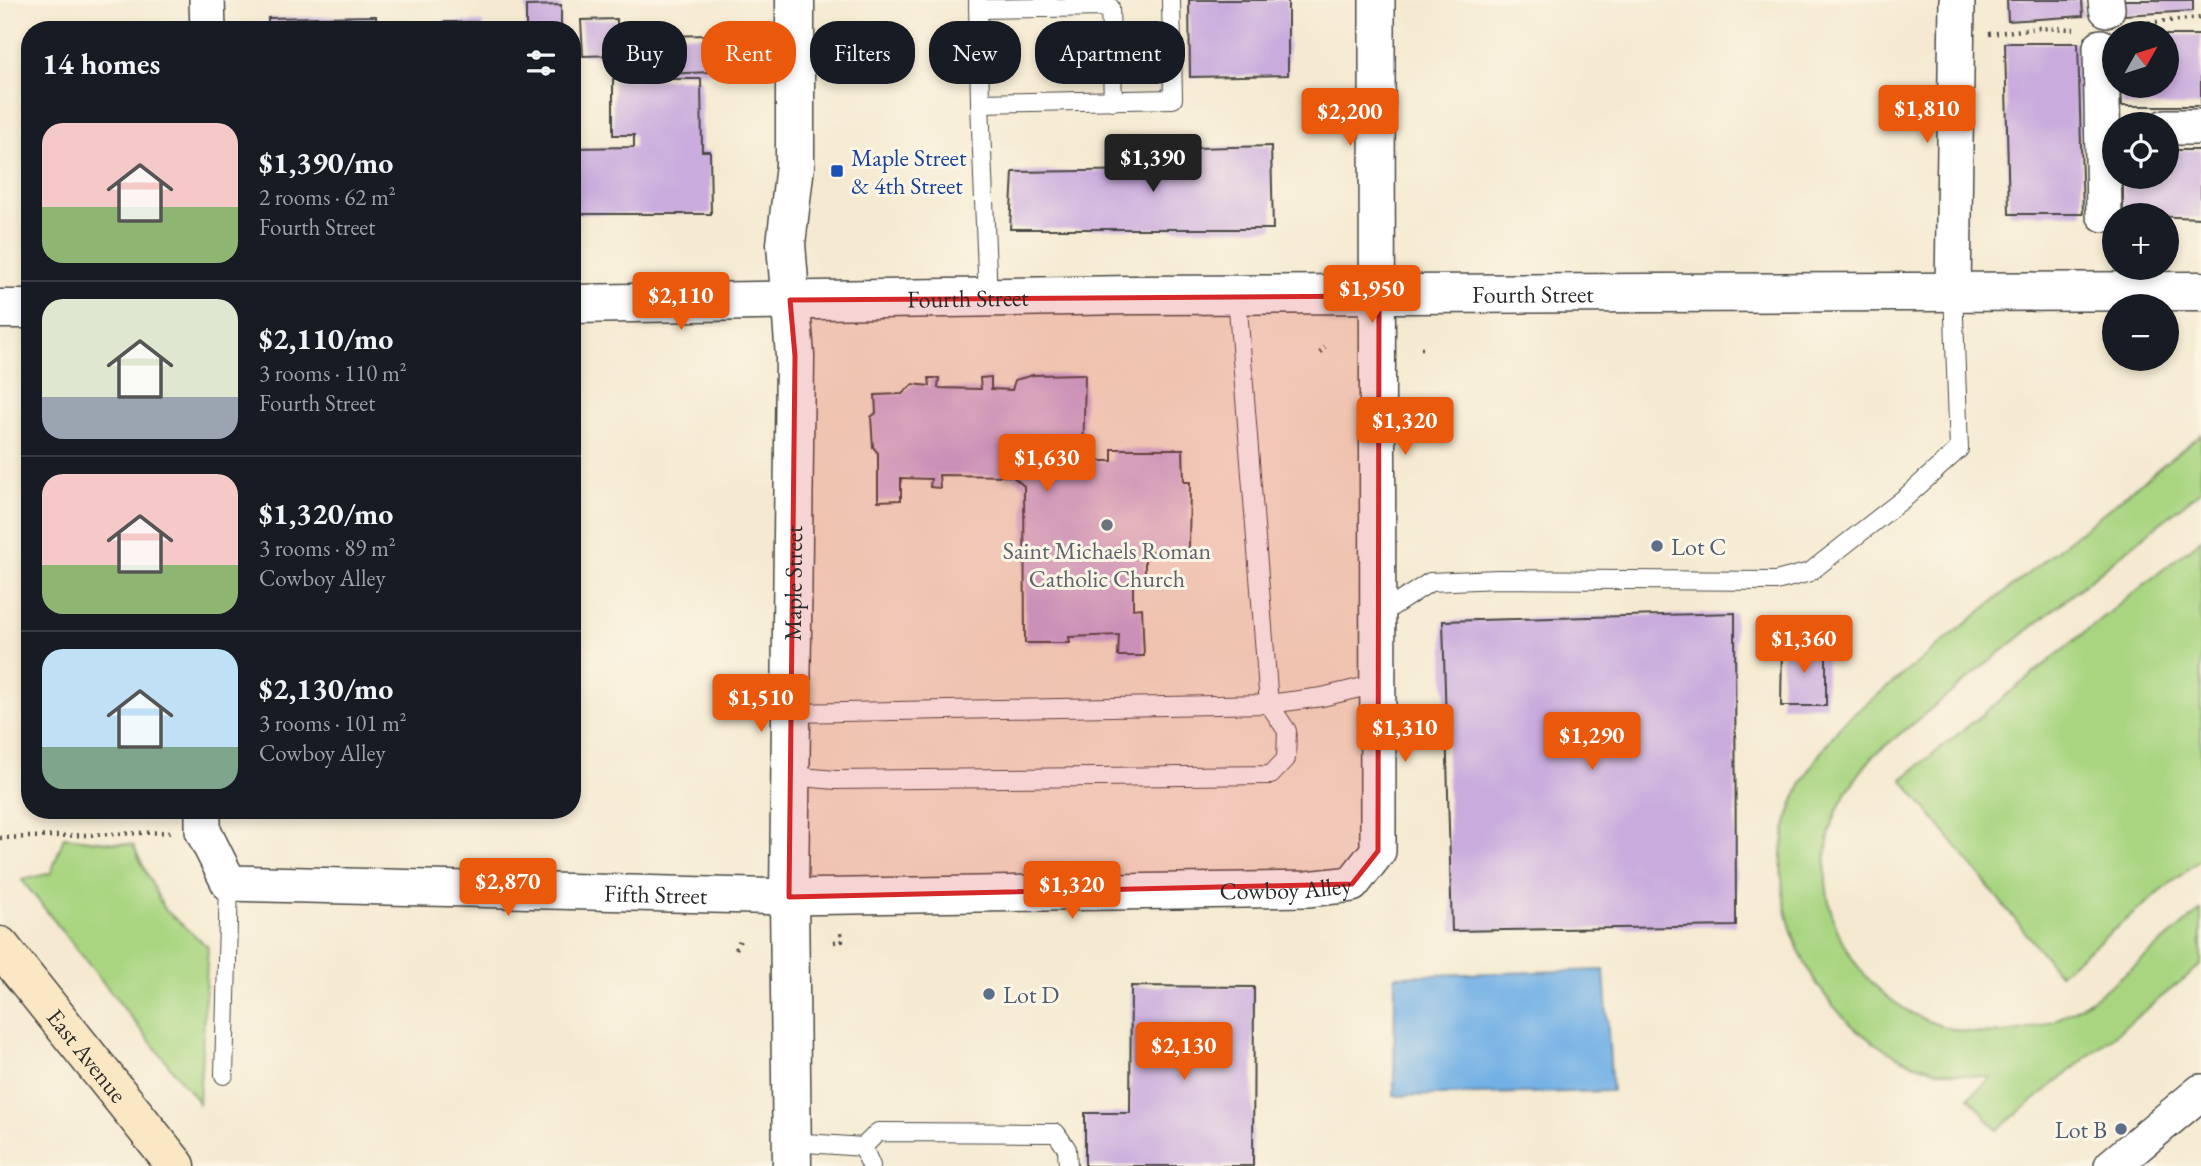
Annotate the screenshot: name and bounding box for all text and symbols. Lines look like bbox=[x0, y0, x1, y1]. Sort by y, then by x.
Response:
chip: Buy bbox=[602, 21, 687, 84]
chip: Rent bbox=[701, 21, 796, 84]
chip: Filters bbox=[810, 21, 915, 84]
chip: New bbox=[929, 21, 1021, 84]
chip: Apartment bbox=[1035, 21, 1185, 84]
north arrow bbox=[2102, 21, 2179, 98]
map controls bbox=[2102, 21, 2179, 371]
text: 14 homes bbox=[42, 44, 160, 83]
icon: filters bbox=[522, 44, 560, 82]
pin: $1,810 bbox=[1870, 86, 1984, 145]
pin: $2,200 bbox=[1293, 88, 1407, 148]
text: $1,810 bbox=[1895, 93, 1959, 123]
text: $2,200 bbox=[1318, 96, 1382, 126]
button: locate bbox=[2102, 112, 2179, 189]
pin: $1,390 bbox=[1096, 134, 1210, 194]
place label: Maple Street & 4th Street bbox=[851, 142, 967, 201]
text: $1,390 bbox=[1121, 142, 1185, 172]
text: $1,390/mo bbox=[259, 143, 393, 182]
icon: home bbox=[98, 151, 182, 235]
marker: Maple Street & 4th Street bbox=[829, 163, 845, 179]
text: 2 rooms · 62 m² bbox=[259, 182, 396, 212]
button: + bbox=[2102, 203, 2179, 280]
text: Fourth Street bbox=[259, 212, 375, 242]
pin: $1,950 bbox=[1315, 266, 1429, 325]
pin: $2,110 bbox=[624, 272, 738, 332]
text: $1,950 bbox=[1340, 273, 1404, 303]
street label: Fourth Street bbox=[1472, 278, 1594, 309]
text: $2,110 bbox=[649, 280, 713, 310]
street label: Fourth Street bbox=[907, 281, 1029, 314]
button: − bbox=[2102, 294, 2179, 371]
text: $2,110/mo bbox=[259, 319, 393, 358]
icon: home bbox=[98, 327, 182, 411]
text: 3 rooms · 110 m² bbox=[259, 358, 407, 388]
text: Fourth Street bbox=[259, 388, 375, 418]
pin: $1,320 bbox=[1348, 398, 1462, 457]
text: $1,320 bbox=[1373, 405, 1437, 435]
pin: $1,630 bbox=[990, 434, 1104, 494]
text: $1,630 bbox=[1015, 442, 1079, 472]
text: $1,320/mo bbox=[259, 494, 393, 533]
icon: home bbox=[98, 502, 182, 586]
marker: Saint Michaels Roman Catholic Church bbox=[1099, 517, 1115, 533]
street label: Maple Street bbox=[776, 525, 809, 641]
place label: Lot C bbox=[1671, 531, 1726, 562]
text: 3 rooms · 89 m² bbox=[259, 533, 396, 563]
place label: Saint Michaels Roman Catholic Church bbox=[1003, 535, 1212, 594]
marker: Lot C bbox=[1649, 538, 1665, 554]
text: Cowboy Alley bbox=[259, 563, 385, 593]
pin: $1,360 bbox=[1747, 616, 1861, 675]
text: $1,360 bbox=[1772, 623, 1836, 653]
text: $2,130/mo bbox=[259, 669, 393, 708]
pin: $1,510 bbox=[704, 674, 818, 734]
icon: home bbox=[98, 677, 182, 761]
text: $1,510 bbox=[729, 682, 793, 712]
pin: $1,310 bbox=[1348, 704, 1462, 764]
text: 3 rooms · 101 m² bbox=[259, 708, 407, 738]
text: $1,310 bbox=[1373, 712, 1437, 742]
pin: $1,290 bbox=[1535, 712, 1649, 772]
text: $1,290 bbox=[1560, 720, 1624, 750]
text: Cowboy Alley bbox=[259, 738, 385, 768]
pin: $2,870 bbox=[451, 858, 565, 918]
pin: $1,320 bbox=[1015, 862, 1129, 921]
text: $2,870 bbox=[476, 866, 540, 896]
text: $1,320 bbox=[1040, 869, 1104, 899]
street label: Cowboy Alley bbox=[1219, 869, 1354, 906]
street label: Fifth Street bbox=[604, 877, 708, 910]
place label: Lot D bbox=[1003, 979, 1059, 1010]
marker: Lot D bbox=[981, 986, 997, 1002]
street label: East Avenue bbox=[40, 1002, 134, 1109]
pin: $2,130 bbox=[1127, 1023, 1241, 1082]
text: $2,130 bbox=[1152, 1030, 1216, 1060]
place label: Lot B bbox=[2055, 1114, 2107, 1145]
marker: Lot B bbox=[2113, 1121, 2129, 1137]

